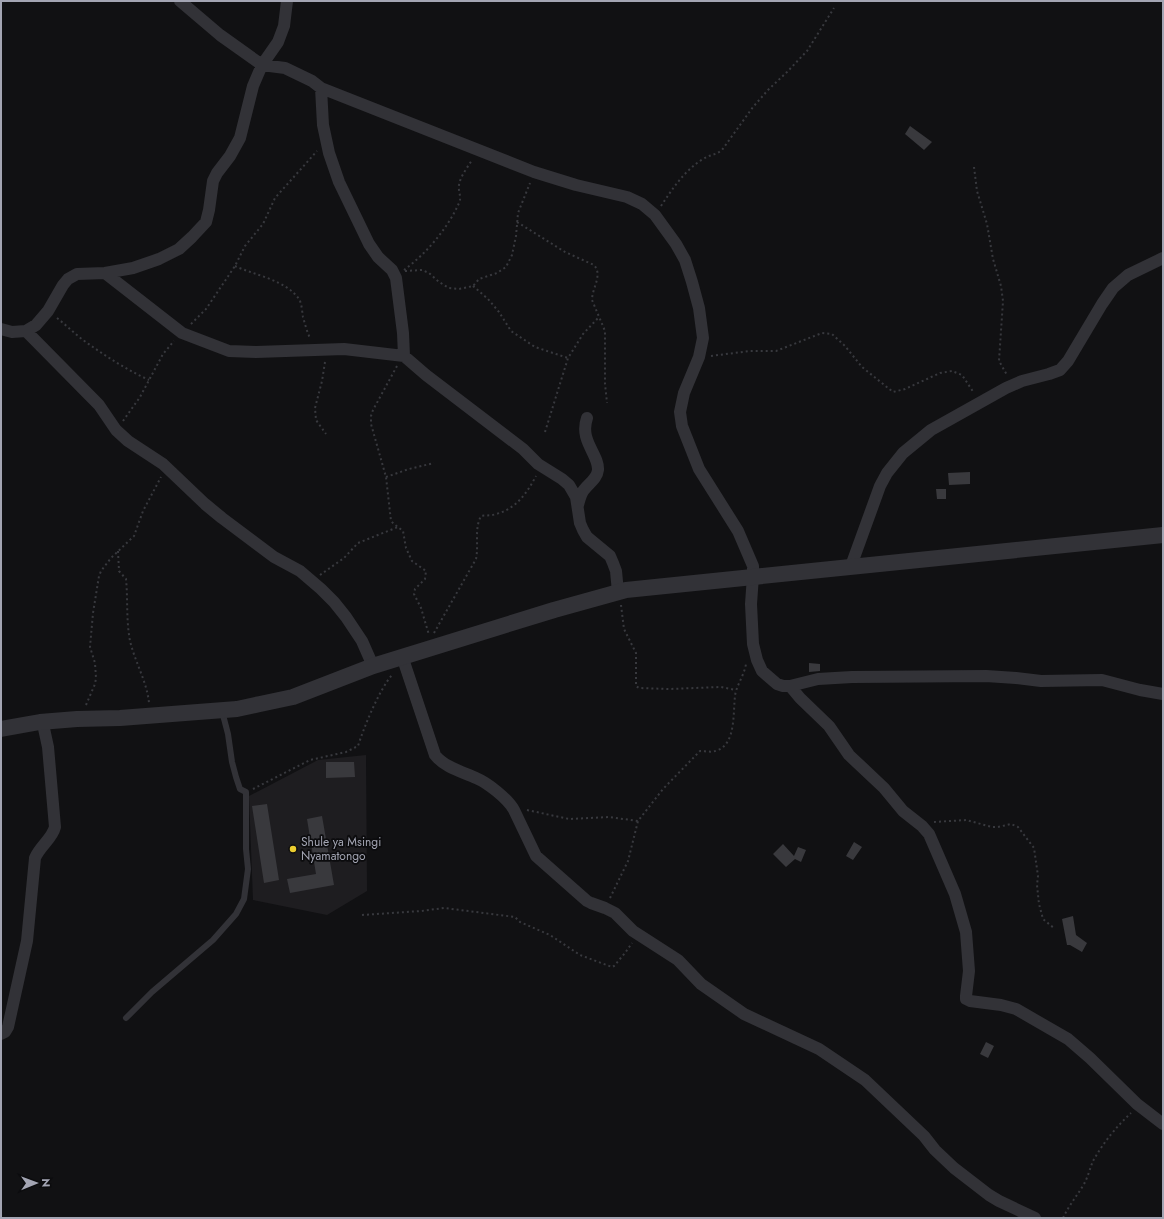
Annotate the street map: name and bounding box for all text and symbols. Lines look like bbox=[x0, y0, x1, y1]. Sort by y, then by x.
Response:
place label: Shule ya Msingi Nyamatongo bbox=[301, 833, 381, 865]
marker: Shule ya Msingi Nyamatongo bbox=[288, 844, 298, 854]
north arrow bbox=[16, 1163, 56, 1203]
text: N bbox=[38, 1178, 54, 1187]

